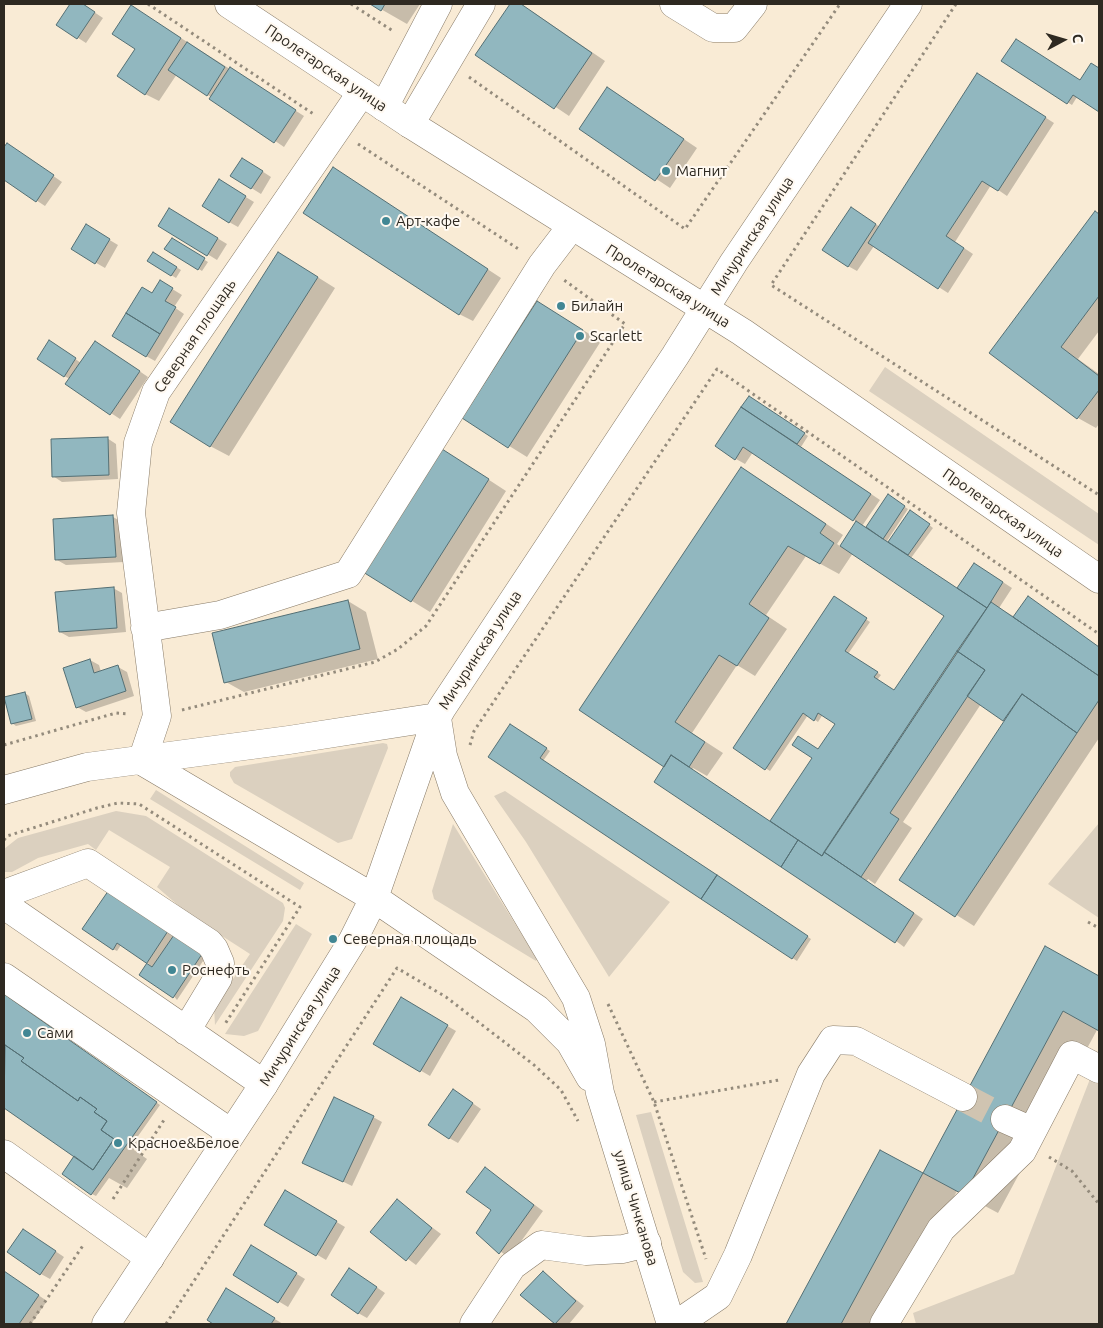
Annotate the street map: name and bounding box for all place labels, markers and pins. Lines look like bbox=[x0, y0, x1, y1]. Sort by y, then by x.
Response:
place label: Магнит bbox=[676, 162, 727, 180]
marker: Магнит bbox=[660, 165, 672, 177]
place label: Арт-кафе bbox=[396, 212, 460, 230]
marker: Арт-кафе bbox=[380, 215, 392, 227]
place label: Билайн bbox=[571, 297, 623, 315]
marker: Билайн bbox=[555, 300, 567, 312]
place label: Scarlett bbox=[590, 327, 642, 345]
marker: Scarlett bbox=[574, 330, 586, 342]
place label: Северная площадь bbox=[343, 930, 476, 948]
marker: Северная площадь bbox=[327, 933, 339, 945]
place label: Роснефть bbox=[182, 961, 249, 979]
marker: Роснефть bbox=[166, 964, 178, 976]
place label: Сами bbox=[37, 1024, 74, 1042]
marker: Сами bbox=[21, 1027, 33, 1039]
place label: Красное&Белое bbox=[128, 1134, 240, 1152]
marker: Красное&Белое bbox=[112, 1137, 124, 1149]

